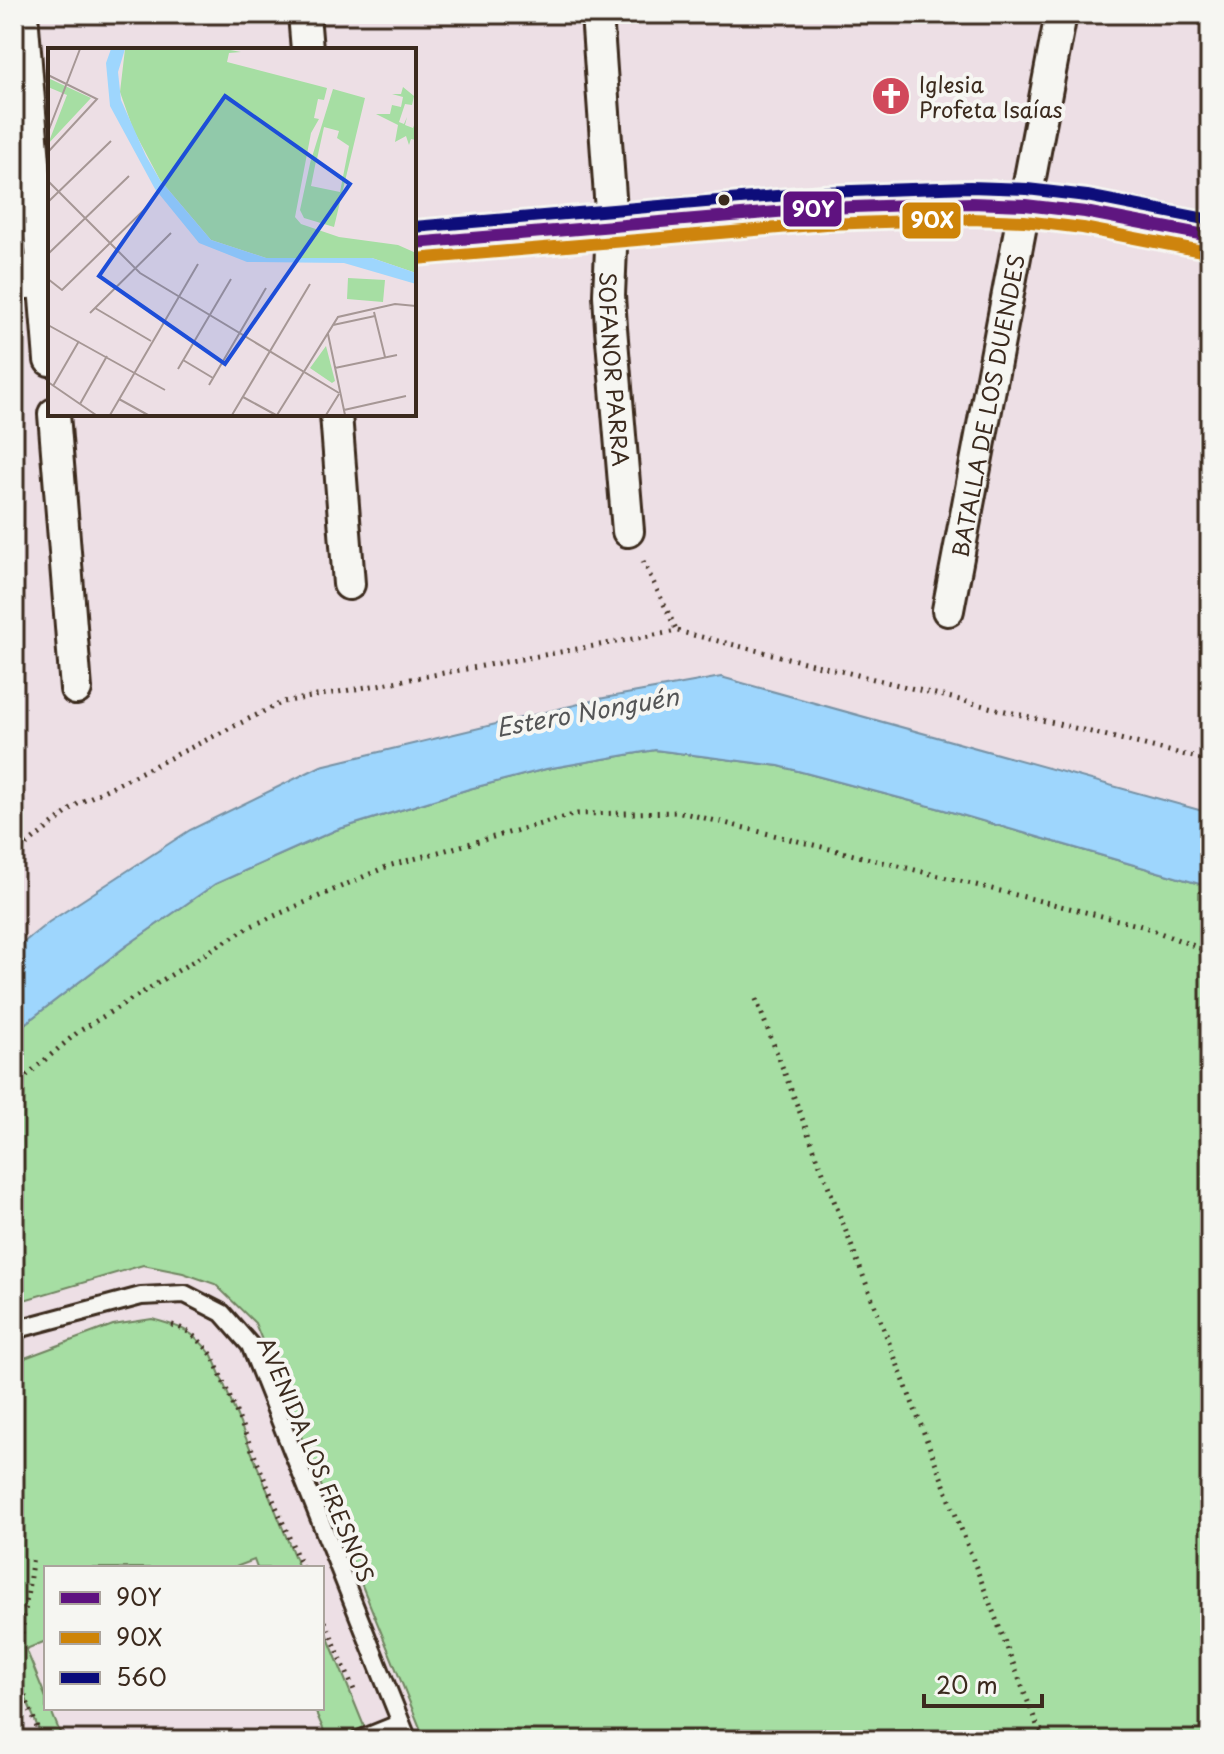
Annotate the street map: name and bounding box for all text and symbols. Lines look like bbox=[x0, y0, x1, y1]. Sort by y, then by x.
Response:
inset map bbox=[48, 48, 416, 416]
place label: Iglesia Profeta Isaías bbox=[919, 67, 1063, 125]
church icon: Iglesia Profeta Isaías bbox=[870, 75, 912, 117]
line badge: 90Y bbox=[782, 190, 843, 228]
text: 90Y bbox=[792, 191, 835, 224]
unlabelled marker bbox=[716, 192, 732, 208]
line badge: 90X bbox=[901, 201, 962, 240]
text: 90X bbox=[910, 202, 954, 235]
street label: BATALLA DE LOS DUENDES bbox=[942, 251, 1032, 560]
street label: SOFANOR PARRA bbox=[592, 271, 639, 468]
water label: Estero Nonguén bbox=[493, 677, 682, 745]
street label: AVENIDA LOS FRESNOS bbox=[250, 1331, 384, 1587]
legend bbox=[44, 1566, 324, 1710]
text: 90Y bbox=[116, 1578, 162, 1614]
text: 90X bbox=[116, 1618, 163, 1654]
text: 56O bbox=[116, 1658, 167, 1694]
scale bar bbox=[924, 1658, 1042, 1708]
text: 20 m bbox=[936, 1666, 998, 1702]

